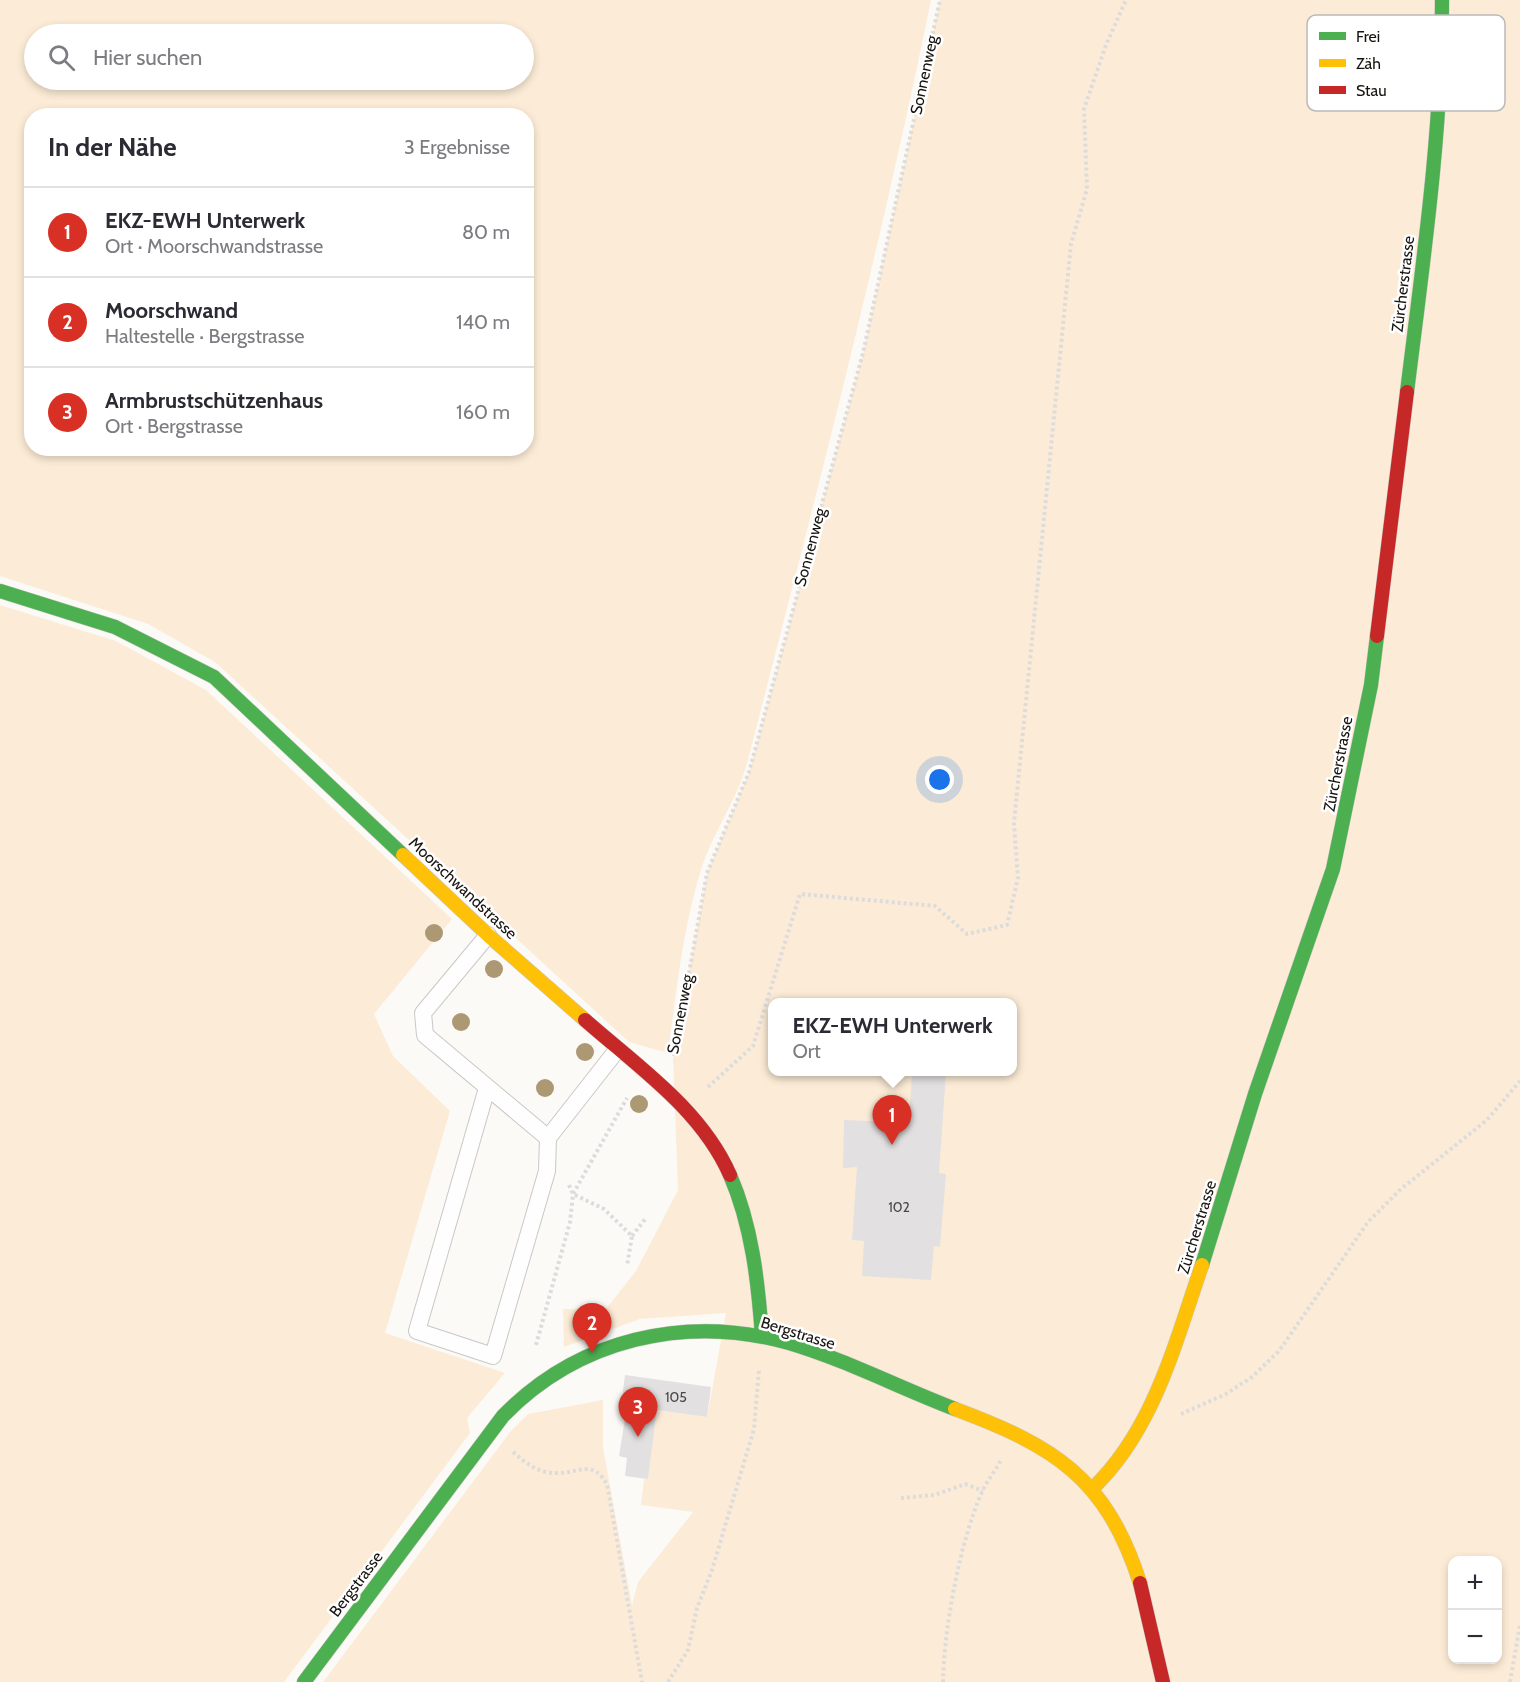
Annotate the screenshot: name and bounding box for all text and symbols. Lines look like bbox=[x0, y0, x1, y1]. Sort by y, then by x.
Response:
legend bbox=[1307, 15, 1505, 111]
search box bbox=[24, 24, 534, 90]
text: Frei bbox=[1356, 27, 1380, 46]
street label: Sonnenweg bbox=[906, 33, 942, 116]
icon: search bbox=[45, 41, 78, 74]
text: Hier suchen bbox=[93, 44, 202, 71]
text: Zäh bbox=[1356, 54, 1381, 73]
text: Stau bbox=[1356, 81, 1387, 100]
text: In der Nähe bbox=[48, 131, 177, 163]
text: 3 Ergebnisse bbox=[404, 135, 510, 159]
text: EKZ-EWH Unterwerk bbox=[105, 207, 305, 234]
text: 1 bbox=[64, 220, 71, 244]
text: 80 m bbox=[462, 220, 510, 244]
text: Ort · Moorschwandstrasse bbox=[105, 234, 323, 258]
street label: Zürcherstrasse bbox=[1388, 235, 1418, 333]
text: Moorschwand bbox=[105, 297, 238, 324]
text: 2 bbox=[62, 310, 73, 334]
text: 140 m bbox=[456, 310, 510, 334]
text: Haltestelle · Bergstrasse bbox=[105, 324, 305, 348]
text: Armbrustschützenhaus bbox=[105, 387, 323, 414]
text: 3 bbox=[62, 400, 73, 424]
text: 160 m bbox=[456, 400, 510, 424]
text: Ort · Bergstrasse bbox=[105, 414, 243, 438]
street label: Sonnenweg bbox=[790, 505, 830, 588]
street label: Zürcherstrasse bbox=[1319, 715, 1357, 813]
your location bbox=[925, 765, 954, 794]
street label: Moorschwandstrasse bbox=[405, 833, 521, 943]
street label: Sonnenweg bbox=[663, 972, 697, 1055]
popup bbox=[768, 998, 1017, 1076]
text: EKZ-EWH Unterwerk bbox=[792, 1012, 993, 1039]
text: Ort bbox=[792, 1039, 821, 1063]
pin: 1 bbox=[872, 1096, 912, 1145]
street label: Zürcherstrasse bbox=[1174, 1178, 1220, 1276]
house number: 102 bbox=[888, 1198, 910, 1216]
pin: 2 bbox=[572, 1304, 612, 1353]
street label: Bergstrasse bbox=[759, 1313, 837, 1353]
pin: 3 bbox=[618, 1388, 658, 1437]
house number: 105 bbox=[665, 1388, 687, 1406]
street label: Bergstrasse bbox=[325, 1548, 387, 1620]
map controls bbox=[1448, 1556, 1502, 1664]
button: + bbox=[1448, 1556, 1502, 1610]
button: − bbox=[1448, 1610, 1502, 1664]

